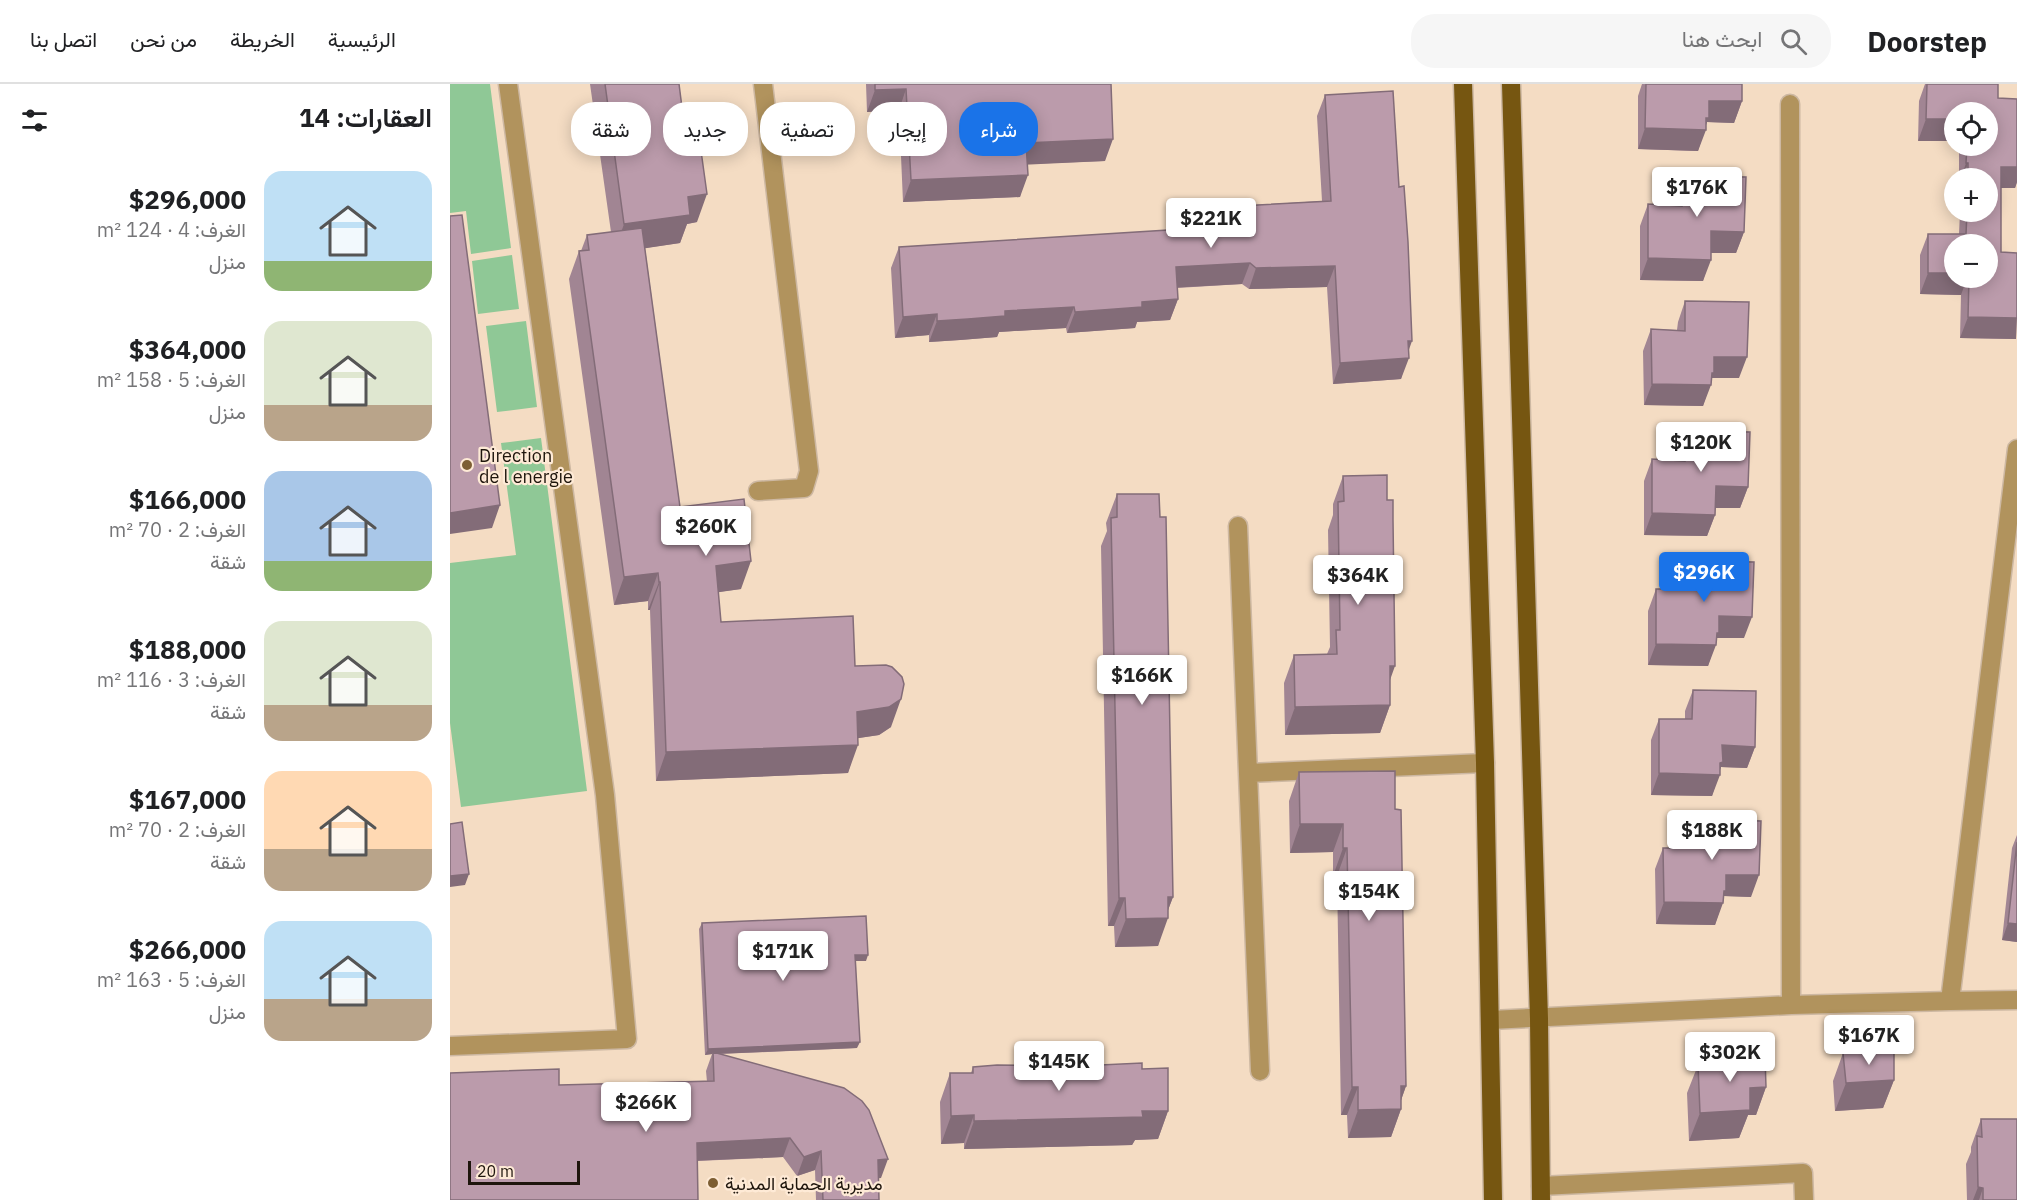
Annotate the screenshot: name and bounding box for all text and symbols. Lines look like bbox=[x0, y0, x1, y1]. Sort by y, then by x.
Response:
search box bbox=[1411, 14, 1831, 68]
text: Doorstep bbox=[1867, 23, 1987, 60]
text: ابحث هنا bbox=[1682, 24, 1762, 53]
text: اتصل بنا bbox=[30, 25, 97, 53]
text: من نحن bbox=[130, 25, 197, 53]
text: الخريطة bbox=[230, 25, 295, 53]
text: الرئيسية bbox=[328, 25, 396, 53]
icon: search bbox=[1777, 25, 1810, 58]
text: العقارات: 14 bbox=[299, 100, 432, 134]
chip: شقة bbox=[571, 102, 651, 156]
chip: جديد bbox=[663, 102, 748, 156]
chip: تصفية bbox=[760, 102, 855, 156]
chip: إيجار bbox=[867, 102, 947, 156]
chip: شراء bbox=[959, 102, 1038, 156]
map controls bbox=[1944, 102, 1998, 288]
button: locate bbox=[1944, 102, 1998, 156]
icon: filters bbox=[18, 104, 51, 137]
pin: $176K bbox=[1655, 167, 1739, 218]
button: + bbox=[1944, 168, 1998, 222]
text: $176K bbox=[1666, 173, 1728, 200]
text: $296,000 bbox=[129, 182, 246, 216]
icon: home bbox=[312, 195, 384, 267]
pin: $221K bbox=[1169, 198, 1253, 249]
text: $221K bbox=[1180, 204, 1242, 231]
text: الغرف: 4 · 124 m² bbox=[97, 216, 246, 243]
button: − bbox=[1944, 234, 1998, 288]
text: منزل bbox=[209, 248, 246, 275]
text: $364,000 bbox=[129, 332, 246, 366]
icon: home bbox=[312, 345, 384, 417]
text: الغرف: 5 · 158 m² bbox=[97, 366, 246, 393]
text: منزل bbox=[209, 398, 246, 425]
pin: $120K bbox=[1659, 422, 1743, 473]
text: $120K bbox=[1670, 428, 1732, 455]
place label: Direction de l energie bbox=[479, 444, 573, 488]
marker: Direction de l energie bbox=[460, 458, 474, 472]
text: $166,000 bbox=[129, 482, 246, 516]
icon: home bbox=[312, 495, 384, 567]
pin: $260K bbox=[664, 506, 748, 557]
text: $260K bbox=[675, 512, 737, 539]
text: الغرف: 2 · 70 m² bbox=[109, 516, 246, 543]
text: شقة bbox=[210, 548, 246, 575]
pin: $296K bbox=[1662, 552, 1746, 603]
pin: $364K bbox=[1316, 555, 1400, 606]
text: $296K bbox=[1673, 558, 1735, 585]
text: $364K bbox=[1327, 561, 1389, 588]
text: $188,000 bbox=[129, 632, 246, 666]
icon: home bbox=[312, 645, 384, 717]
pin: $166K bbox=[1100, 655, 1184, 706]
text: $166K bbox=[1111, 661, 1173, 688]
text: الغرف: 3 · 116 m² bbox=[97, 666, 246, 693]
text: شقة bbox=[210, 698, 246, 725]
text: $167,000 bbox=[129, 782, 246, 816]
icon: home bbox=[312, 795, 384, 867]
pin: $188K bbox=[1670, 810, 1754, 861]
text: الغرف: 2 · 70 m² bbox=[109, 816, 246, 843]
text: $188K bbox=[1681, 816, 1743, 843]
text: شقة bbox=[210, 848, 246, 875]
pin: $154K bbox=[1327, 871, 1411, 922]
text: $154K bbox=[1338, 877, 1400, 904]
pin: $171K bbox=[741, 931, 825, 982]
text: $266,000 bbox=[129, 932, 246, 966]
text: $171K bbox=[752, 937, 814, 964]
icon: home bbox=[312, 945, 384, 1017]
text: الغرف: 5 · 163 m² bbox=[97, 966, 246, 993]
text: منزل bbox=[209, 998, 246, 1025]
pin: $167K bbox=[1827, 1015, 1911, 1066]
text: $167K bbox=[1838, 1021, 1900, 1048]
pin: $302K bbox=[1688, 1032, 1772, 1083]
text: $302K bbox=[1699, 1038, 1761, 1065]
pin: $145K bbox=[1017, 1041, 1101, 1092]
text: $145K bbox=[1028, 1047, 1090, 1074]
pin: $266K bbox=[604, 1082, 688, 1133]
text: $266K bbox=[615, 1088, 677, 1115]
scale bar bbox=[468, 1158, 580, 1186]
text: 20 m bbox=[477, 1161, 514, 1181]
place label: مديرية الحماية المدنية bbox=[725, 1172, 883, 1195]
marker: مديرية الحماية المدنية bbox=[706, 1176, 720, 1190]

